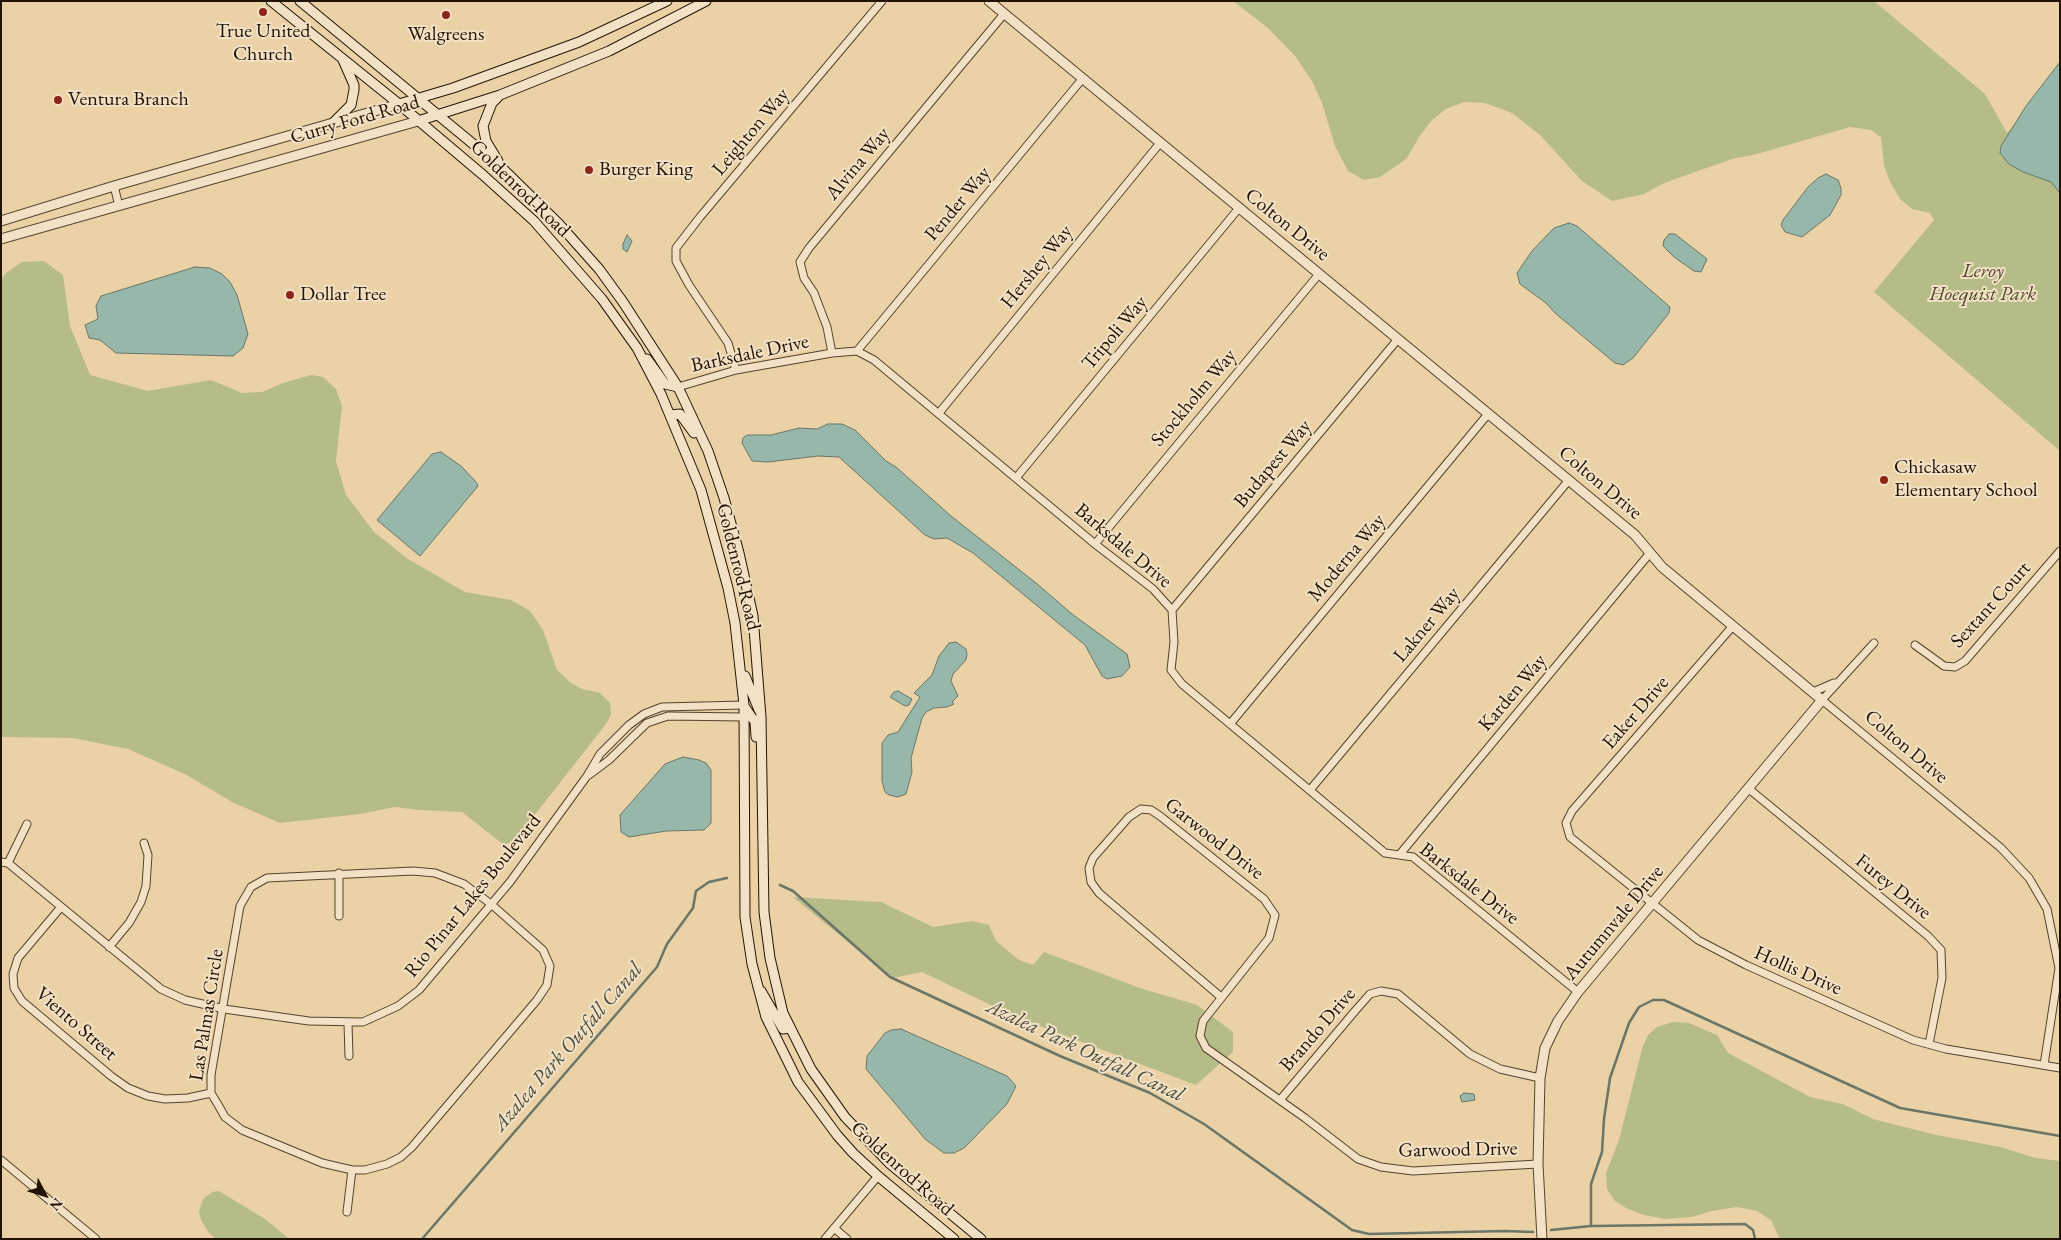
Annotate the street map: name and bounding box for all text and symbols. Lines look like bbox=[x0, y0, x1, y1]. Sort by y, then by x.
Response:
marker: True United Church bbox=[257, 6, 269, 18]
marker: Walgreens bbox=[440, 9, 452, 21]
place label: True United Church bbox=[216, 20, 310, 67]
place label: Walgreens bbox=[408, 23, 484, 47]
street label: Leighton Way bbox=[707, 83, 795, 181]
place label: Ventura Branch bbox=[68, 88, 189, 112]
street label: Curry Ford Road bbox=[288, 90, 422, 150]
marker: Ventura Branch bbox=[52, 94, 64, 106]
street label: Alvina Way bbox=[821, 123, 895, 205]
street label: Goldenrod Road bbox=[465, 135, 575, 243]
place label: Burger King bbox=[599, 158, 693, 182]
street label: Pender Way bbox=[920, 162, 996, 246]
marker: Burger King bbox=[583, 164, 595, 176]
street label: Colton Drive bbox=[1240, 184, 1334, 266]
street label: Hershey Way bbox=[996, 220, 1078, 314]
park label: Leroy Hoequist Park bbox=[1930, 260, 2036, 307]
place label: Dollar Tree bbox=[300, 283, 386, 307]
marker: Dollar Tree bbox=[284, 289, 296, 301]
street label: Tripoli Way bbox=[1077, 291, 1153, 375]
street label: Barksdale Drive bbox=[689, 330, 811, 378]
street label: Stockholm Way bbox=[1146, 344, 1242, 452]
street label: Budapest Way bbox=[1229, 415, 1317, 513]
street label: Colton Drive bbox=[1553, 441, 1647, 525]
place label: Chickasaw Elementary School bbox=[1894, 456, 2038, 503]
marker: Chickasaw Elementary School bbox=[1878, 474, 1890, 486]
street label: Barksdale Drive bbox=[1069, 498, 1177, 594]
street label: Goldenrod Road bbox=[711, 501, 765, 633]
street label: Moderna Way bbox=[1303, 509, 1391, 607]
street label: Sextant Court bbox=[1946, 557, 2036, 653]
street label: Lakner Way bbox=[1389, 582, 1465, 668]
street label: Karden Way bbox=[1474, 649, 1552, 737]
street label: Eaker Drive bbox=[1598, 671, 1674, 755]
street label: Colton Drive bbox=[1859, 705, 1953, 789]
street label: Garwood Drive bbox=[1160, 793, 1268, 885]
street label: Rio Pinar Lakes Boulevard bbox=[400, 809, 546, 983]
street label: Barksdale Drive bbox=[1414, 838, 1524, 930]
street label: Furey Drive bbox=[1850, 849, 1936, 925]
street label: Autumnvale Drive bbox=[1559, 861, 1669, 985]
street label: Hollis Drive bbox=[1750, 941, 1846, 1001]
street label: Las Palmas Circle bbox=[185, 947, 229, 1083]
water label: Azalea Park Outfall Canal bbox=[488, 958, 648, 1136]
street label: Viento Street bbox=[30, 982, 122, 1066]
street label: Brando Drive bbox=[1275, 983, 1361, 1077]
water label: Azalea Park Outfall Canal bbox=[982, 994, 1188, 1108]
street label: Goldenrod Road bbox=[846, 1117, 958, 1221]
street label: Garwood Drive bbox=[1398, 1137, 1518, 1163]
north arrow bbox=[20, 1170, 70, 1220]
text: N bbox=[46, 1195, 67, 1215]

